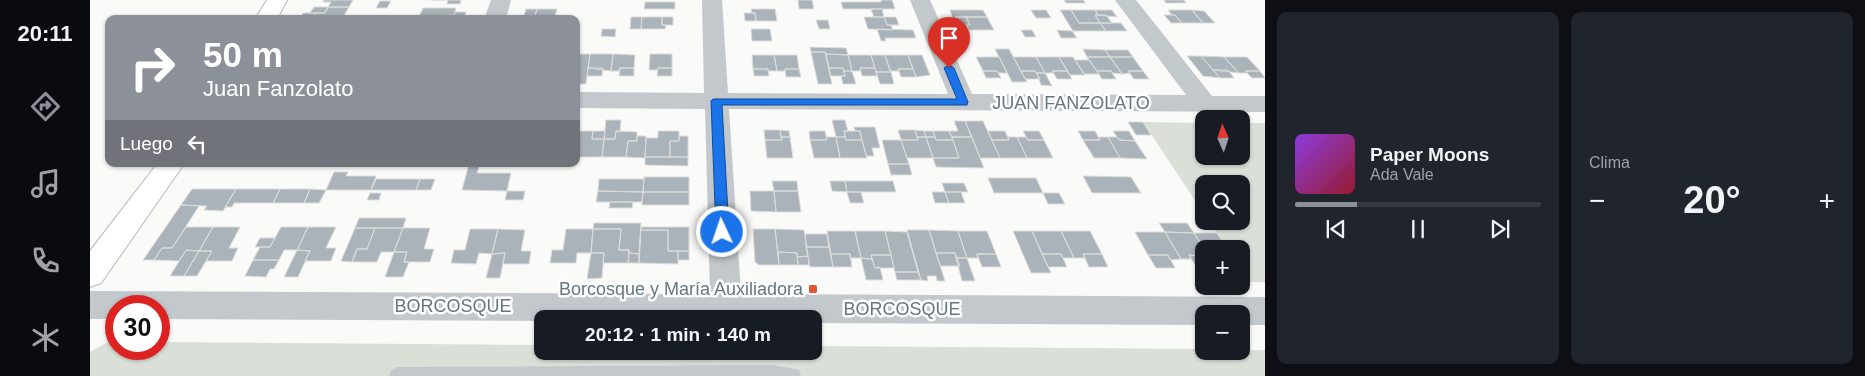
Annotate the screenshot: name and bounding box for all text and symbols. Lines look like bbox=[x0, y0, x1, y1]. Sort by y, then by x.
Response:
pin bbox=[928, 17, 970, 68]
text: 20:11 bbox=[17, 21, 73, 46]
icon: arrive bbox=[935, 24, 963, 52]
icon: right bbox=[120, 35, 185, 100]
text: 50 m bbox=[203, 35, 283, 74]
text: Juan Fanzolato bbox=[203, 76, 353, 101]
icon: directions bbox=[28, 89, 63, 124]
street label: JUAN FANZOLATO bbox=[992, 93, 1150, 113]
north arrow bbox=[1195, 110, 1250, 165]
map controls bbox=[1195, 110, 1250, 360]
icon: left bbox=[183, 130, 211, 158]
text: Luego bbox=[120, 133, 173, 154]
text: Paper Moons bbox=[1370, 144, 1489, 165]
text: Clima bbox=[1589, 154, 1630, 171]
icon: music bbox=[28, 166, 63, 201]
text: Ada Vale bbox=[1370, 166, 1434, 183]
button: search bbox=[1195, 175, 1250, 230]
text: 20° bbox=[1683, 179, 1741, 221]
text: − bbox=[1589, 185, 1605, 216]
text: + bbox=[1819, 185, 1835, 216]
position arrow bbox=[695, 205, 747, 257]
icon: previous bbox=[1322, 215, 1350, 243]
icon: pause bbox=[1404, 215, 1432, 243]
icon: next bbox=[1486, 215, 1514, 243]
button: + bbox=[1195, 240, 1250, 295]
icon: phone bbox=[28, 243, 63, 278]
place label: Borcosque y María Auxiliadora bbox=[559, 279, 804, 299]
marker: Borcosque y María Auxiliadora bbox=[807, 283, 819, 295]
speed limit sign: 30 bbox=[105, 295, 170, 360]
street label: BORCOSQUE bbox=[394, 296, 512, 316]
street label: BORCOSQUE bbox=[843, 299, 961, 319]
button: − bbox=[1195, 305, 1250, 360]
icon: climate bbox=[28, 320, 63, 355]
text: 20:12 · 1 min · 140 m bbox=[585, 324, 771, 345]

